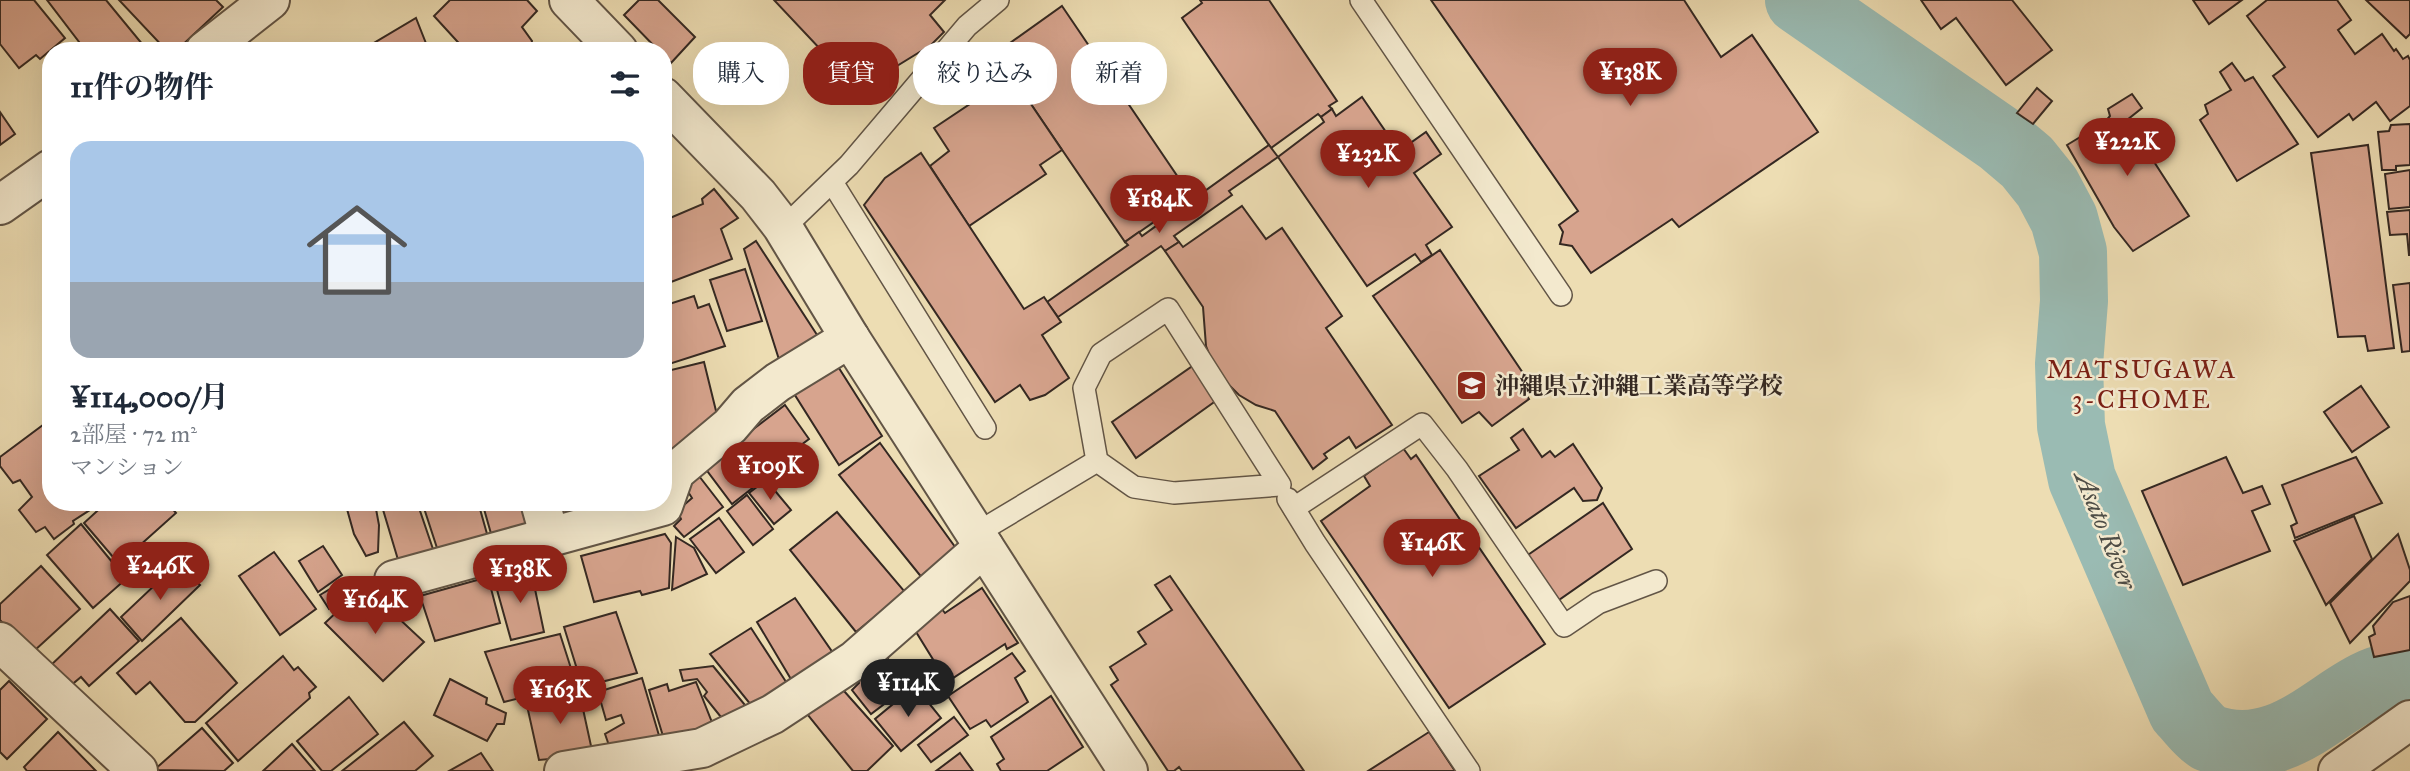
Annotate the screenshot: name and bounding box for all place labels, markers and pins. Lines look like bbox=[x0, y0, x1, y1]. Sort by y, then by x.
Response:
pin: ¥138K bbox=[1581, 48, 1679, 108]
pin: ¥222K bbox=[2078, 118, 2176, 178]
pin: ¥232K bbox=[1319, 130, 1417, 190]
pin: ¥184K bbox=[1110, 176, 1208, 235]
school or university icon: 沖縄県立沖縄工業高等学校 bbox=[1455, 369, 1489, 403]
place label: 沖縄県立沖縄工業高等学校 bbox=[1495, 371, 1783, 401]
pin: ¥109K bbox=[721, 442, 819, 502]
pin: ¥146K bbox=[1383, 520, 1481, 579]
pin: ¥246K bbox=[111, 542, 209, 602]
pin: ¥138K bbox=[471, 546, 569, 605]
pin: ¥164K bbox=[326, 576, 424, 636]
pin: ¥114K bbox=[859, 660, 957, 719]
pin: ¥163K bbox=[511, 666, 609, 726]

